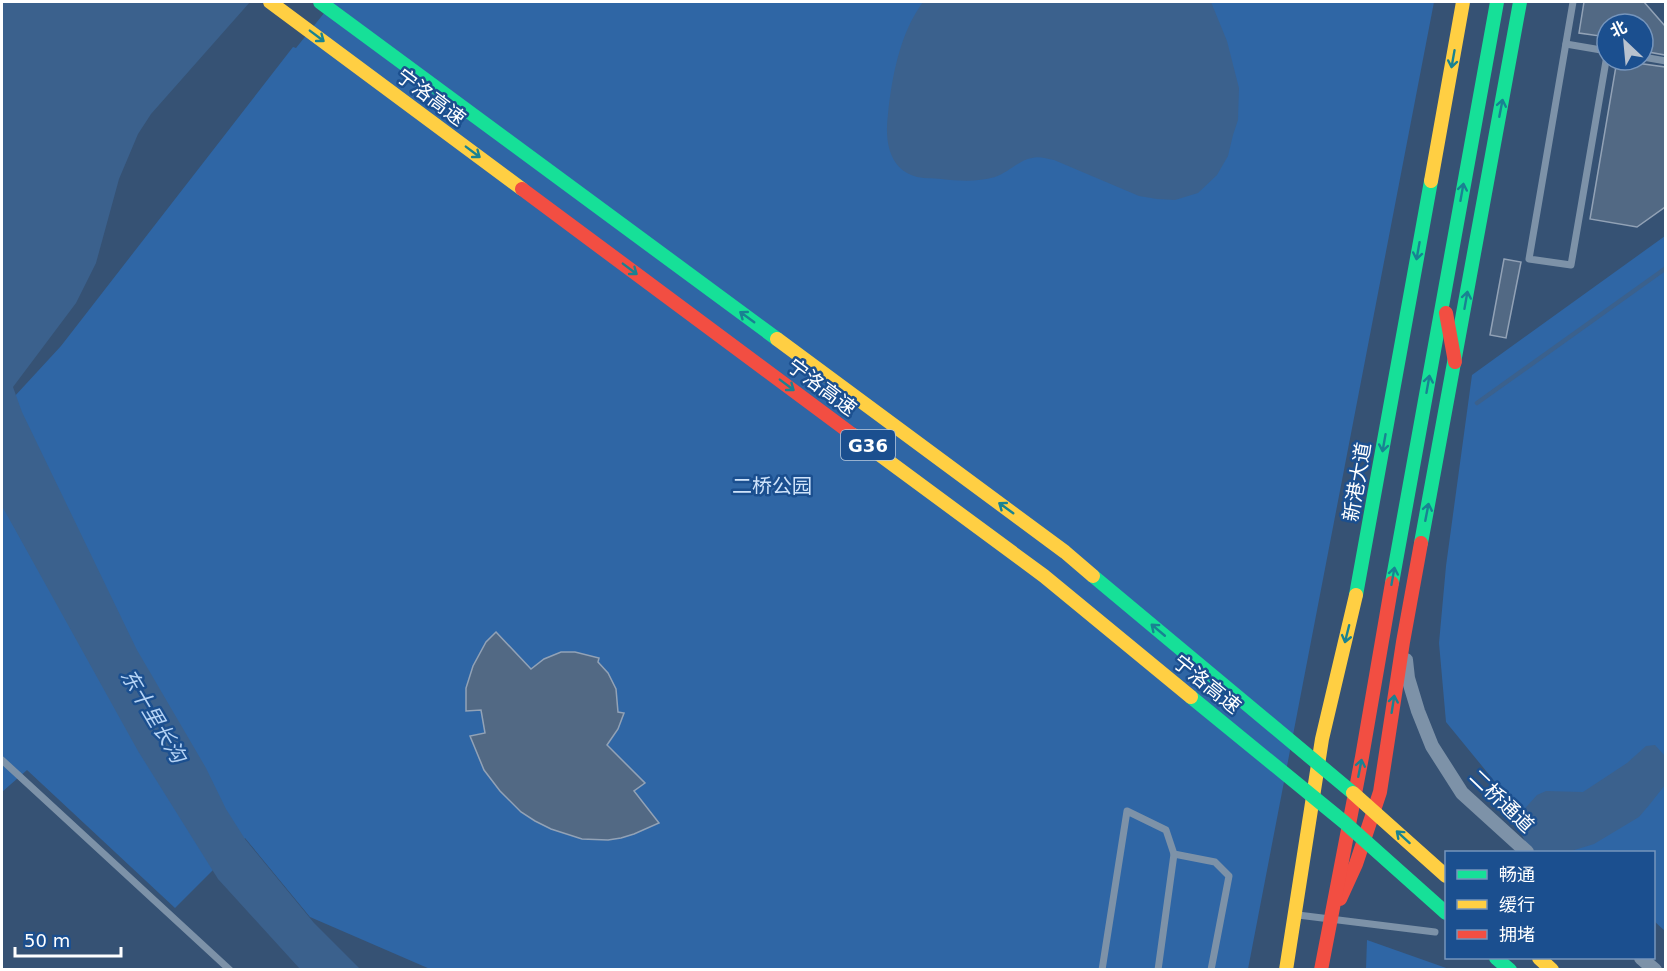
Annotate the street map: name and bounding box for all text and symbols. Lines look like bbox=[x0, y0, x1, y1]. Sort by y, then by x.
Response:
north arrow bbox=[1595, 12, 1655, 72]
text: 北 bbox=[1607, 17, 1630, 41]
one-way arrow bbox=[308, 30, 324, 43]
one-way arrow bbox=[1447, 49, 1458, 68]
street label: 宁洛高速 bbox=[392, 63, 470, 131]
one-way arrow bbox=[1496, 99, 1507, 118]
one-way arrow bbox=[465, 146, 481, 159]
one-way arrow bbox=[1457, 182, 1468, 202]
one-way arrow bbox=[1413, 241, 1424, 260]
one-way arrow bbox=[622, 262, 638, 275]
one-way arrow bbox=[1461, 290, 1472, 310]
one-way arrow bbox=[740, 311, 756, 323]
street label: 宁洛高速 bbox=[783, 353, 861, 421]
one-way arrow bbox=[1423, 374, 1434, 394]
one-way arrow bbox=[778, 379, 794, 391]
road number: G36 bbox=[841, 430, 895, 460]
one-way arrow bbox=[1378, 433, 1389, 452]
street label: 新港大道 bbox=[1338, 441, 1376, 523]
park label: 二桥公园 bbox=[732, 474, 812, 498]
one-way arrow bbox=[998, 502, 1014, 514]
one-way arrow bbox=[1422, 503, 1433, 523]
one-way arrow bbox=[1388, 566, 1399, 586]
one-way arrow bbox=[1150, 623, 1166, 636]
one-way arrow bbox=[1341, 625, 1353, 644]
street label: 宁洛高速 bbox=[1168, 650, 1246, 718]
water label: 东十里长沟 bbox=[116, 665, 191, 769]
one-way arrow bbox=[1388, 695, 1399, 715]
one-way arrow bbox=[1355, 758, 1366, 778]
street label: 二桥通道 bbox=[1465, 765, 1539, 837]
one-way arrow bbox=[1396, 830, 1411, 844]
legend bbox=[1445, 851, 1655, 959]
text: 畅通 bbox=[1499, 864, 1535, 885]
text: 缓行 bbox=[1499, 894, 1535, 915]
scale bar bbox=[15, 920, 122, 958]
text: 拥堵 bbox=[1499, 924, 1535, 945]
text: 50 m bbox=[24, 930, 70, 951]

